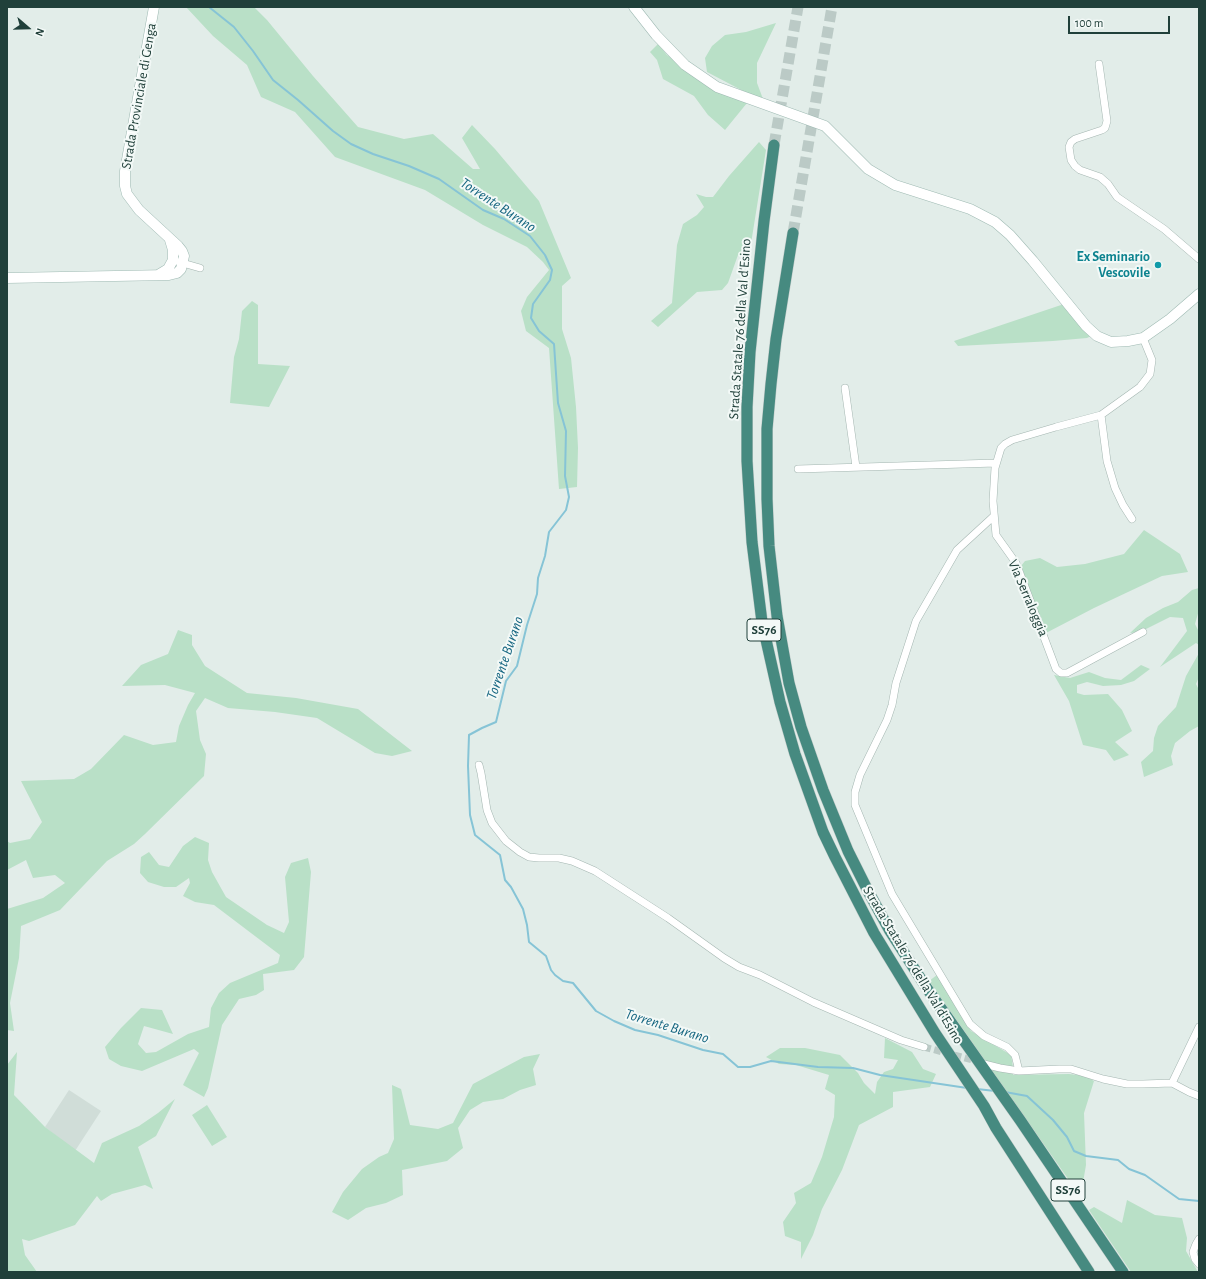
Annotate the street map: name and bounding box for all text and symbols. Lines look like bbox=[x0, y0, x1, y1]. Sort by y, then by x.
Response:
north arrow bbox=[8, 8, 48, 48]
scale bar bbox=[1070, 8, 1172, 34]
text: 100 m bbox=[1075, 17, 1103, 29]
street label: Strada Provinciale di Genga bbox=[118, 22, 160, 170]
text: N bbox=[33, 27, 46, 38]
water label: Torrente Burano bbox=[457, 174, 539, 236]
street label: Strada Statale 76 della Val d'Esino bbox=[725, 238, 755, 420]
place label: Ex Seminario Vescovile bbox=[1077, 249, 1150, 282]
marker: Ex Seminario Vescovile bbox=[1153, 260, 1163, 270]
street label: Via Serraloggia bbox=[1004, 557, 1052, 639]
water label: Torrente Burano bbox=[482, 614, 528, 702]
road number: SS76 bbox=[747, 619, 781, 641]
street label: Strada Statale 76 della Val d'Esino bbox=[859, 883, 967, 1047]
water label: Torrente Burano bbox=[623, 1005, 711, 1047]
road number: SS76 bbox=[1051, 1179, 1085, 1201]

